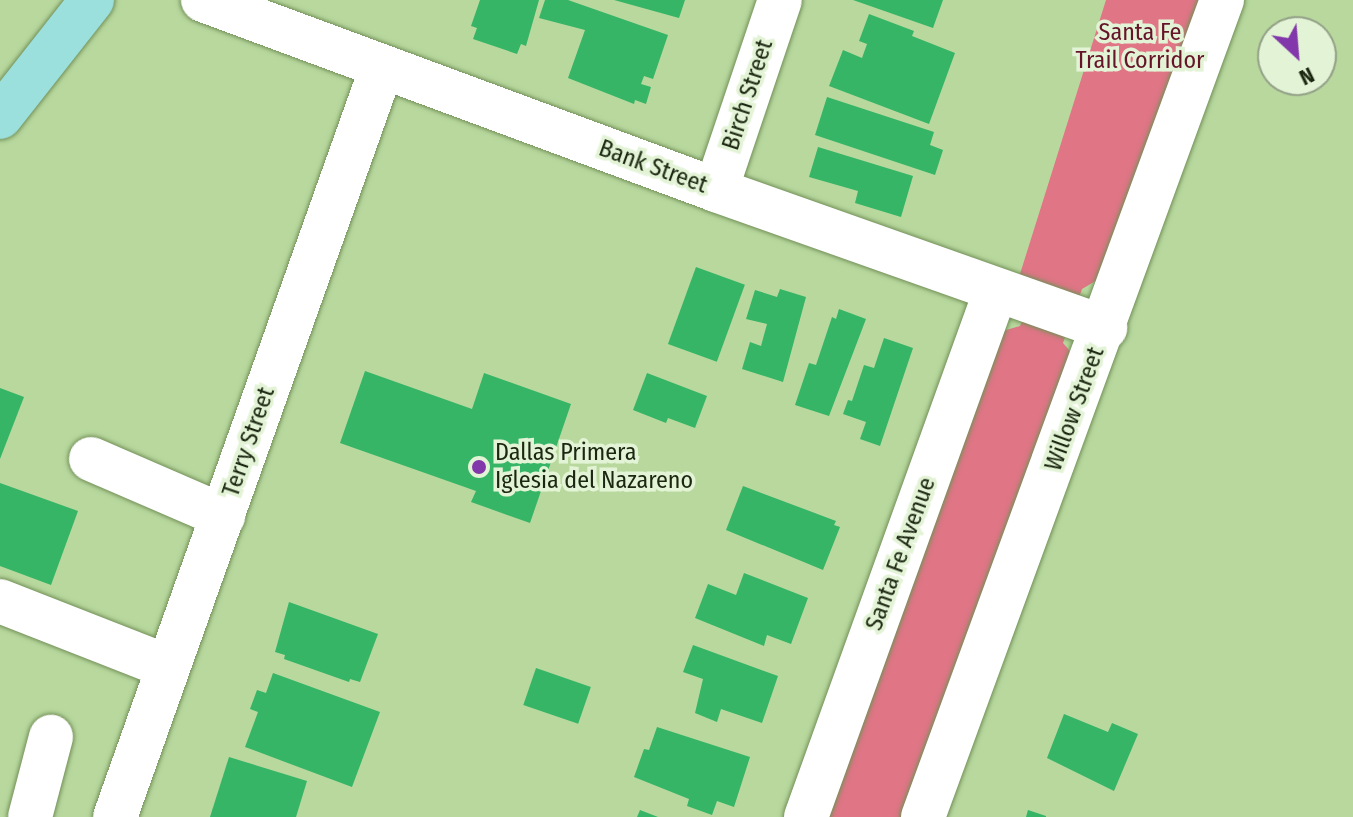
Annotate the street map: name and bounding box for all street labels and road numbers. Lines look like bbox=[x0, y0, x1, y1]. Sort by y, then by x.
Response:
street label: Birch Street bbox=[717, 36, 779, 154]
street label: Bank Street bbox=[595, 134, 711, 200]
street label: Willow Street bbox=[1039, 343, 1111, 475]
street label: Terry Street bbox=[217, 384, 281, 500]
street label: Santa Fe Avenue bbox=[860, 474, 942, 634]

